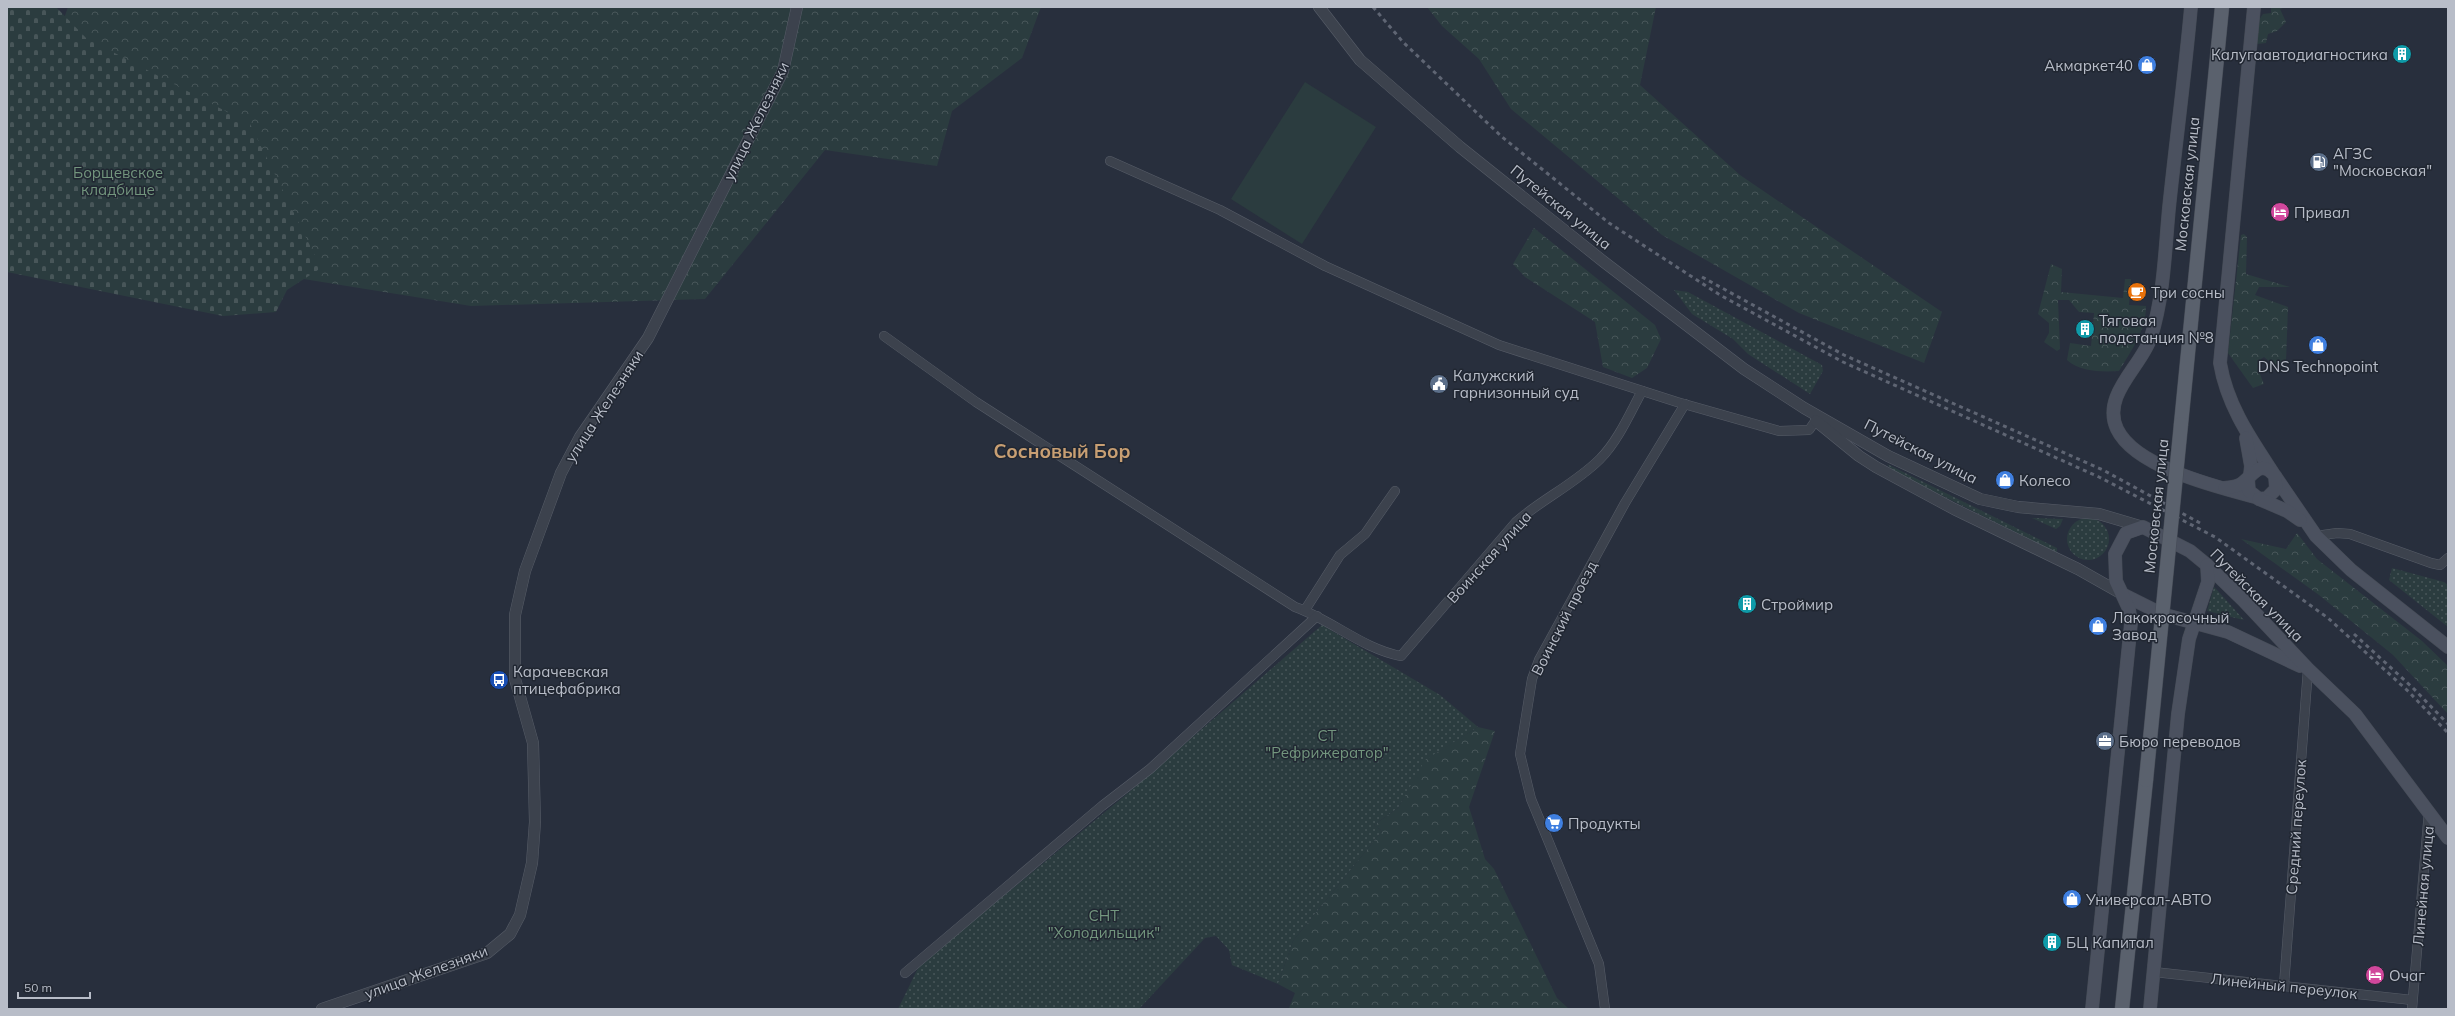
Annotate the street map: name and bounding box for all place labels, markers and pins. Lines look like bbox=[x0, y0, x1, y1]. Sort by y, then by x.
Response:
building icon: Калугаавтодиагностика bbox=[2391, 43, 2413, 65]
place label: Калугаавтодиагностика bbox=[2211, 45, 2388, 64]
shop icon: Акмаркет40 bbox=[2136, 54, 2158, 76]
place label: Акмаркет40 bbox=[2044, 56, 2133, 75]
place label: АГЗС "Московская" bbox=[2333, 144, 2432, 180]
fuel station icon: АГЗС "Московская" bbox=[2308, 151, 2330, 173]
hotel icon: Привал bbox=[2269, 201, 2291, 223]
place label: Привал bbox=[2294, 203, 2350, 222]
cafe icon: Три сосны bbox=[2126, 281, 2148, 303]
place label: Три сосны bbox=[2151, 283, 2225, 302]
place label: Тяговая подстанция №8 bbox=[2099, 311, 2214, 347]
building icon: Тяговая подстанция №8 bbox=[2074, 318, 2096, 340]
shop icon: DNS Technopoint bbox=[2307, 334, 2329, 356]
place label: DNS Technopoint bbox=[2258, 357, 2378, 376]
place label: Калужский гарнизонный суд bbox=[1453, 366, 1579, 402]
public building icon: Калужский гарнизонный суд bbox=[1428, 373, 1450, 395]
shop icon: Колесо bbox=[1994, 469, 2016, 491]
place label: Колесо bbox=[2019, 471, 2071, 490]
building icon: Строймир bbox=[1736, 593, 1758, 615]
place label: Строймир bbox=[1761, 595, 1833, 614]
place label: Лакокрасочный Завод bbox=[2112, 608, 2230, 644]
shop icon: Лакокрасочный Завод bbox=[2087, 615, 2109, 637]
place label: Карачевская птицефабрика bbox=[513, 662, 621, 698]
bus stop icon: Карачевская птицефабрика bbox=[488, 669, 510, 691]
office icon: Бюро переводов bbox=[2094, 730, 2116, 752]
place label: Бюро переводов bbox=[2119, 732, 2241, 751]
supermarket icon: Продукты bbox=[1543, 812, 1565, 834]
place label: Продукты bbox=[1568, 814, 1641, 833]
shop icon: Универсал-АВТО bbox=[2061, 888, 2083, 910]
place label: Универсал-АВТО bbox=[2085, 890, 2212, 909]
building icon: БЦ Капитал bbox=[2041, 931, 2063, 953]
place label: БЦ Капитал bbox=[2066, 933, 2154, 952]
hotel icon: Очаг bbox=[2364, 964, 2386, 986]
place label: Очаг bbox=[2389, 966, 2425, 985]

